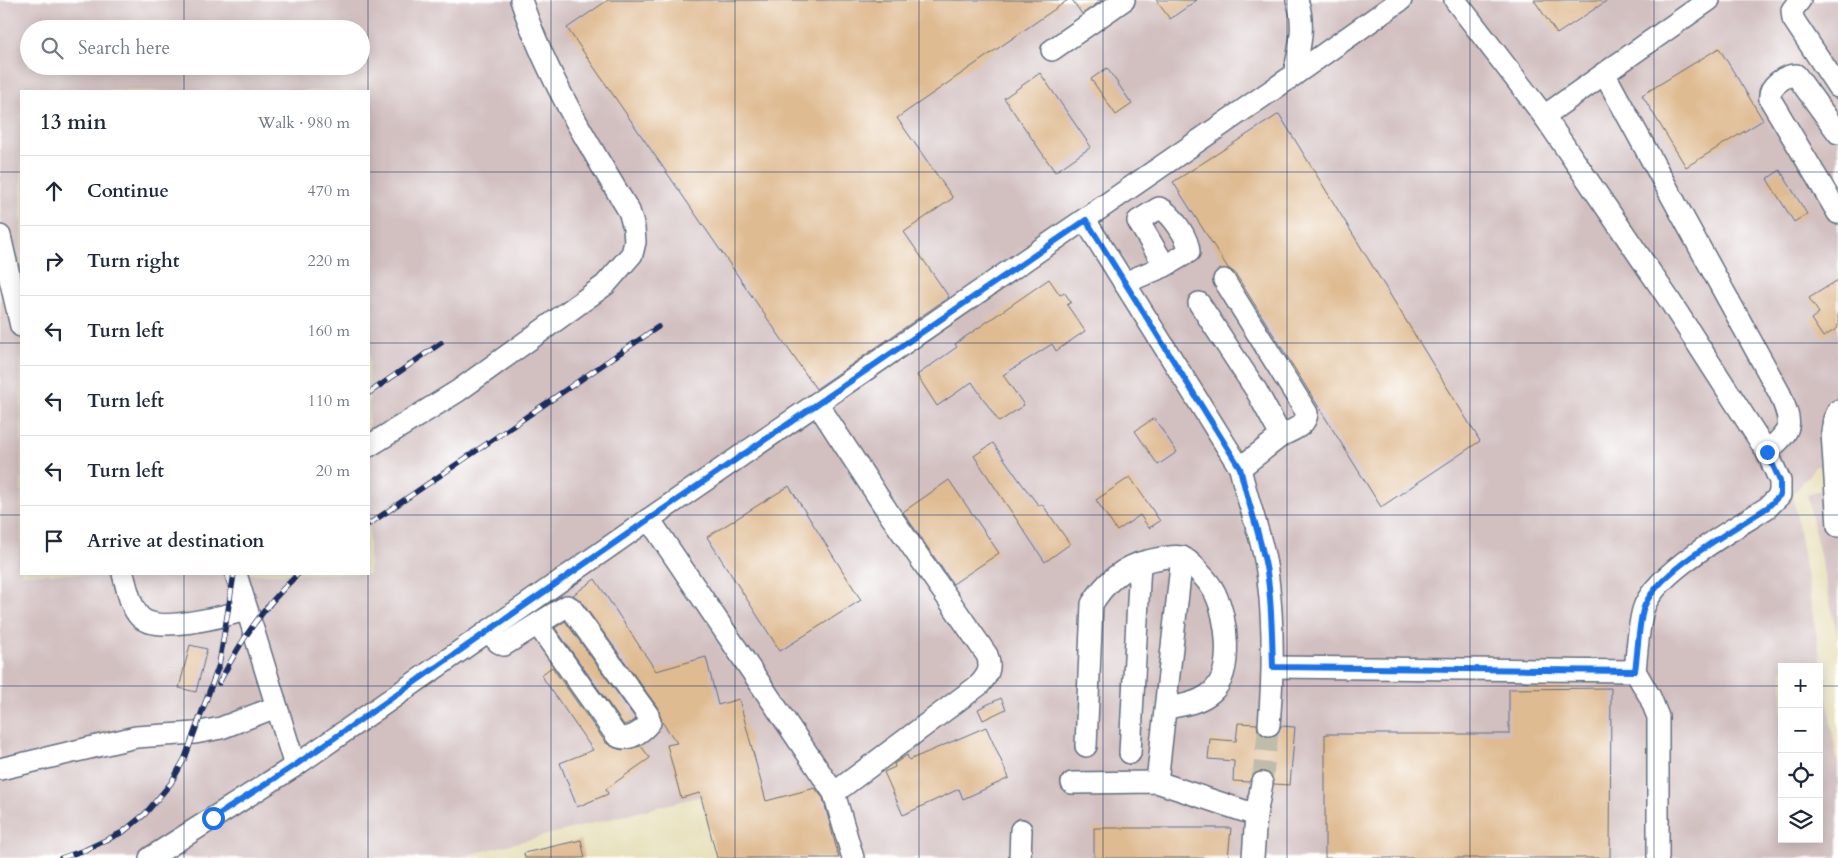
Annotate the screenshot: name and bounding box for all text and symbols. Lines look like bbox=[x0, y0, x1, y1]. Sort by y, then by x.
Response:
search box bbox=[20, 20, 370, 75]
icon: search bbox=[38, 34, 66, 62]
text: Search here bbox=[78, 35, 170, 61]
text: 13 min bbox=[40, 108, 107, 137]
text: Walk · 980 m bbox=[258, 112, 350, 134]
icon: ahead bbox=[40, 177, 68, 205]
text: Continue bbox=[87, 178, 169, 204]
text: 470 m bbox=[308, 180, 350, 202]
icon: right bbox=[40, 247, 68, 275]
text: Turn right bbox=[87, 248, 179, 274]
text: 220 m bbox=[308, 250, 350, 272]
icon: left bbox=[40, 317, 68, 345]
text: Turn left bbox=[87, 318, 164, 344]
text: 160 m bbox=[308, 320, 350, 342]
icon: left bbox=[40, 387, 68, 415]
text: Turn left bbox=[87, 388, 164, 414]
text: 110 m bbox=[308, 390, 350, 412]
route end bbox=[1756, 441, 1779, 464]
icon: left bbox=[40, 457, 68, 485]
text: Turn left bbox=[87, 458, 164, 484]
text: 20 m bbox=[316, 460, 350, 482]
icon: arrive bbox=[40, 527, 68, 555]
text: Arrive at destination bbox=[87, 528, 264, 554]
map controls bbox=[1778, 663, 1823, 843]
button: + bbox=[1778, 663, 1823, 708]
button: − bbox=[1778, 708, 1823, 753]
button: locate bbox=[1778, 753, 1823, 798]
button: layers bbox=[1778, 798, 1823, 843]
route start bbox=[202, 807, 225, 830]

